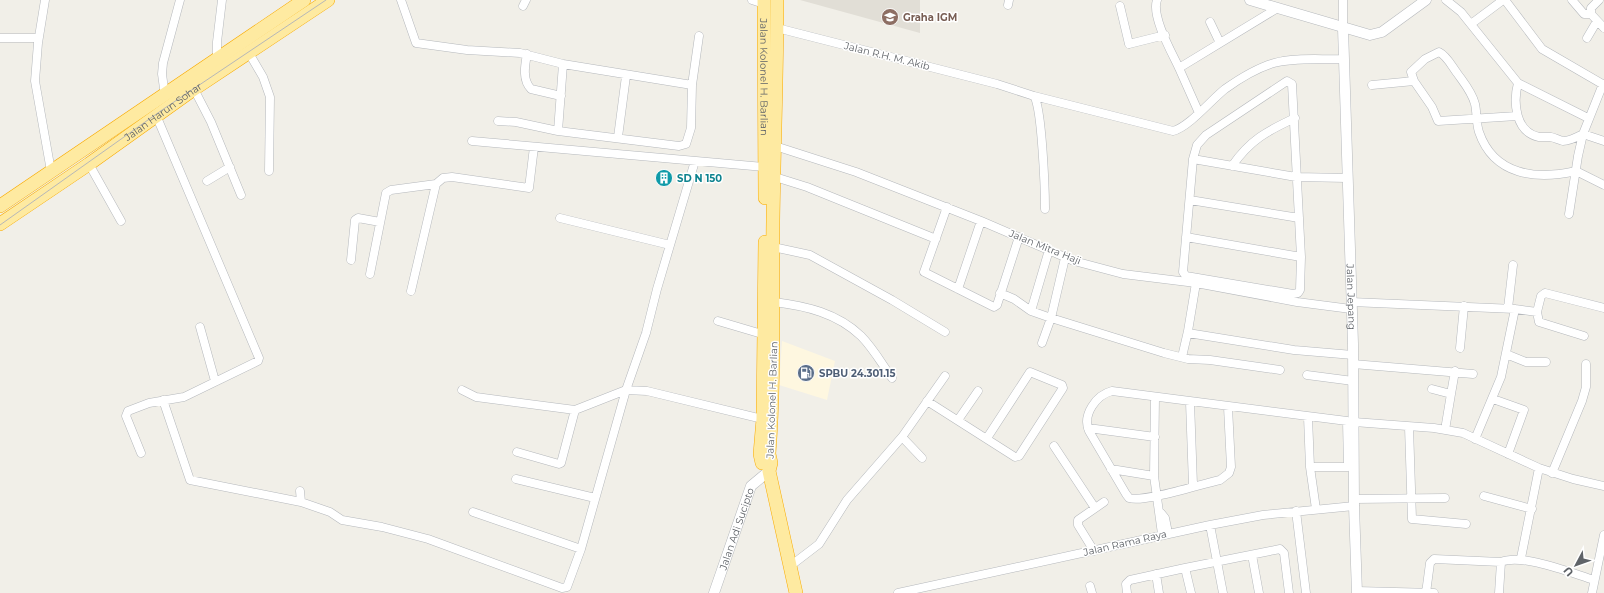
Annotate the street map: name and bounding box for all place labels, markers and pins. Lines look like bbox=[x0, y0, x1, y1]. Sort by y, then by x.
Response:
school or university icon: Graha IGM bbox=[880, 7, 900, 27]
place label: Graha IGM bbox=[903, 11, 957, 24]
building icon: SD N 150 bbox=[654, 168, 674, 188]
place label: SD N 150 bbox=[677, 172, 722, 185]
fuel station icon: SPBU 24.301.15 bbox=[796, 363, 816, 383]
place label: SPBU 24.301.15 bbox=[819, 367, 896, 380]

